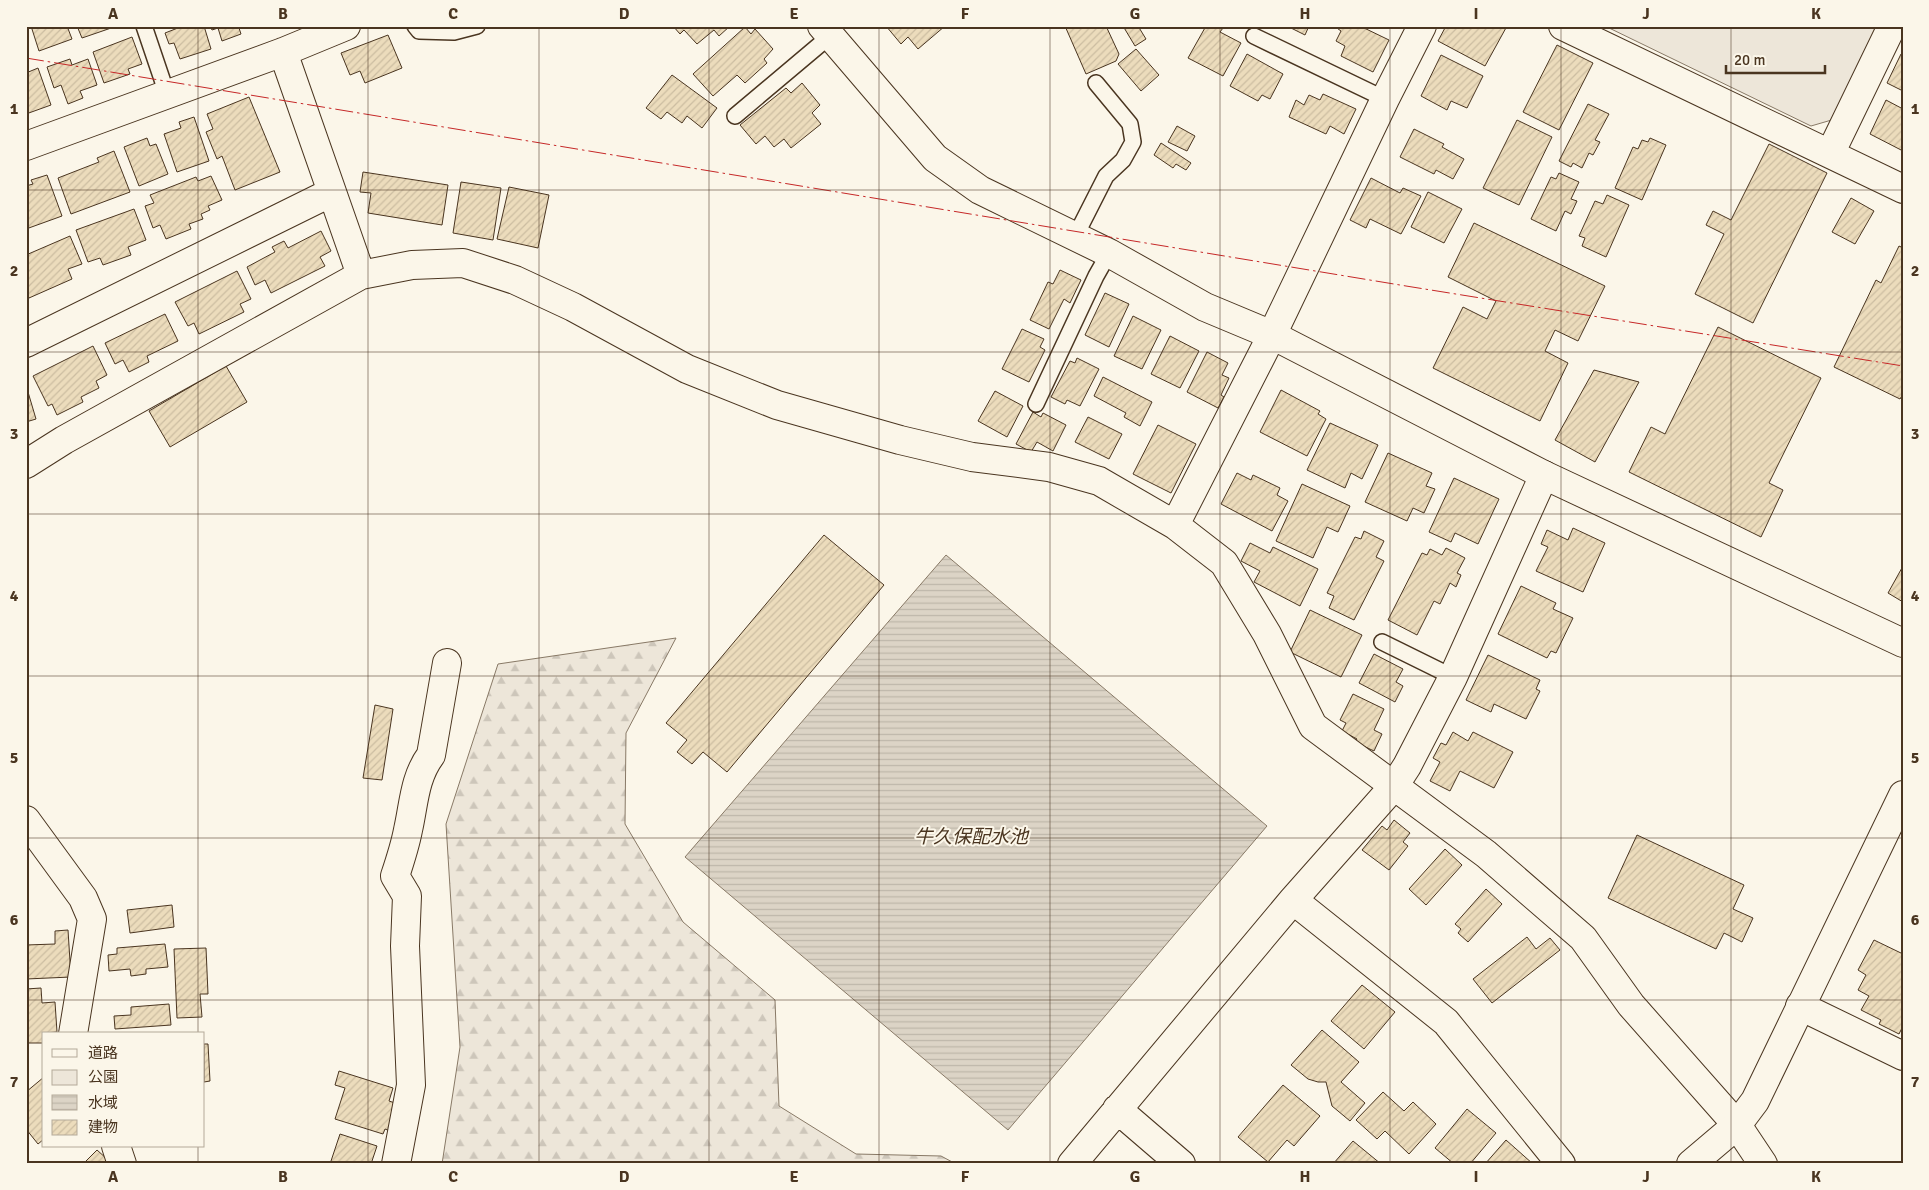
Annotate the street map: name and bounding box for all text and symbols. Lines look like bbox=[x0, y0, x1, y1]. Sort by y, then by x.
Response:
text: A bbox=[108, 4, 119, 24]
text: B bbox=[278, 4, 288, 24]
text: C bbox=[448, 4, 458, 24]
text: D bbox=[619, 4, 630, 24]
text: E bbox=[789, 4, 799, 24]
text: F bbox=[961, 4, 970, 24]
text: G bbox=[1130, 4, 1140, 24]
text: H bbox=[1300, 4, 1310, 24]
text: I bbox=[1473, 4, 1479, 24]
text: J bbox=[1642, 4, 1650, 24]
text: K bbox=[1811, 4, 1821, 24]
scale bar bbox=[1726, 42, 1825, 74]
text: 20 m bbox=[1734, 51, 1765, 69]
text: 1 bbox=[10, 99, 19, 119]
text: 1 bbox=[1911, 99, 1920, 119]
text: 2 bbox=[10, 261, 18, 281]
text: 2 bbox=[1911, 261, 1919, 281]
text: 3 bbox=[10, 424, 18, 444]
text: 3 bbox=[1911, 424, 1919, 444]
text: 4 bbox=[10, 586, 19, 606]
text: 4 bbox=[1911, 586, 1920, 606]
text: 5 bbox=[10, 748, 18, 768]
text: 5 bbox=[1911, 748, 1919, 768]
water label: 牛久保配水池 bbox=[914, 825, 1030, 849]
text: 6 bbox=[10, 910, 19, 930]
text: 6 bbox=[1911, 910, 1920, 930]
legend bbox=[42, 1032, 205, 1148]
text: 道路 bbox=[88, 1044, 118, 1062]
text: 公園 bbox=[88, 1068, 118, 1086]
text: 7 bbox=[10, 1072, 19, 1092]
text: 7 bbox=[1911, 1072, 1920, 1092]
text: 水域 bbox=[88, 1094, 118, 1112]
text: 建物 bbox=[88, 1118, 118, 1136]
text: A bbox=[108, 1167, 119, 1187]
text: B bbox=[278, 1167, 288, 1187]
text: C bbox=[448, 1167, 458, 1187]
text: D bbox=[619, 1167, 630, 1187]
text: E bbox=[789, 1167, 799, 1187]
text: F bbox=[961, 1167, 970, 1187]
text: G bbox=[1130, 1167, 1140, 1187]
text: H bbox=[1300, 1167, 1310, 1187]
text: I bbox=[1473, 1167, 1479, 1187]
text: J bbox=[1642, 1167, 1650, 1187]
text: K bbox=[1811, 1167, 1821, 1187]

